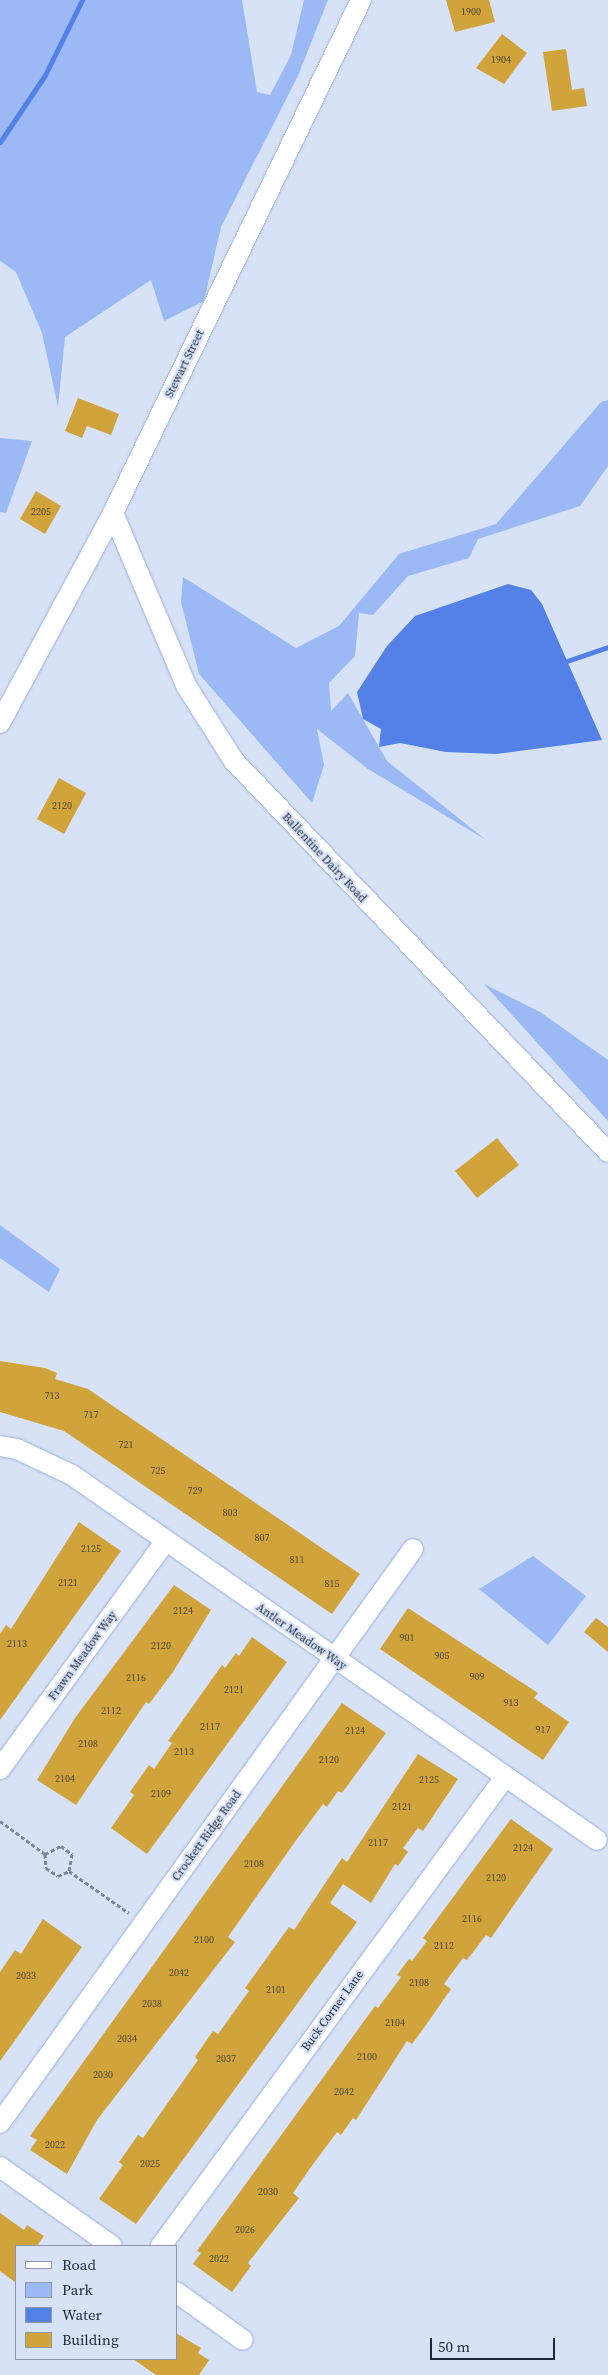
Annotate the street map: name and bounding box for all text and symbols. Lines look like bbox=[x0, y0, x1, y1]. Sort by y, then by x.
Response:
house number: 1900 bbox=[461, 6, 481, 18]
house number: 1904 bbox=[491, 54, 511, 66]
street label: Stewart Street bbox=[162, 328, 208, 400]
house number: 2205 bbox=[31, 506, 51, 518]
house number: 2120 bbox=[52, 800, 72, 812]
street label: Ballentine Dairy Road bbox=[279, 810, 369, 906]
house number: 713 bbox=[45, 1390, 59, 1402]
house number: 717 bbox=[84, 1409, 98, 1421]
house number: 721 bbox=[119, 1439, 133, 1451]
house number: 725 bbox=[151, 1465, 165, 1477]
house number: 729 bbox=[188, 1485, 202, 1497]
house number: 803 bbox=[223, 1507, 237, 1519]
house number: 807 bbox=[255, 1532, 269, 1544]
house number: 2125 bbox=[81, 1543, 101, 1555]
house number: 811 bbox=[290, 1554, 304, 1566]
house number: 2121 bbox=[58, 1577, 78, 1589]
house number: 815 bbox=[325, 1578, 339, 1590]
street label: Antler Meadow Way bbox=[253, 1600, 349, 1674]
house number: 2124 bbox=[173, 1605, 193, 1617]
street label: Frawn Meadow Way bbox=[46, 1608, 120, 1704]
house number: 901 bbox=[400, 1632, 414, 1644]
house number: 2113 bbox=[7, 1638, 27, 1650]
house number: 2120 bbox=[151, 1640, 171, 1652]
house number: 905 bbox=[435, 1650, 449, 1662]
house number: 909 bbox=[470, 1671, 484, 1683]
house number: 2116 bbox=[126, 1672, 146, 1684]
house number: 2121 bbox=[224, 1684, 244, 1696]
house number: 913 bbox=[504, 1697, 518, 1709]
house number: 2112 bbox=[101, 1705, 121, 1717]
house number: 2117 bbox=[200, 1721, 220, 1733]
house number: 917 bbox=[536, 1724, 550, 1736]
house number: 2124 bbox=[345, 1725, 365, 1737]
house number: 2108 bbox=[78, 1738, 98, 1750]
house number: 2113 bbox=[174, 1746, 194, 1758]
house number: 2120 bbox=[319, 1754, 339, 1766]
house number: 2104 bbox=[55, 1773, 75, 1785]
house number: 2125 bbox=[419, 1774, 439, 1786]
house number: 2109 bbox=[151, 1788, 171, 1800]
street label: Crockett Ridge Road bbox=[169, 1788, 245, 1884]
house number: 2121 bbox=[392, 1801, 412, 1813]
house number: 2117 bbox=[368, 1837, 388, 1849]
house number: 2124 bbox=[513, 1842, 533, 1854]
house number: 2108 bbox=[244, 1858, 264, 1870]
house number: 2120 bbox=[486, 1872, 506, 1884]
house number: 2116 bbox=[462, 1913, 482, 1925]
house number: 2100 bbox=[194, 1934, 214, 1946]
house number: 2112 bbox=[434, 1940, 454, 1952]
house number: 2042 bbox=[169, 1967, 189, 1979]
street label: Buck Corner Lane bbox=[299, 1968, 367, 2054]
house number: 2033 bbox=[16, 1970, 36, 1982]
house number: 2108 bbox=[409, 1977, 429, 1989]
house number: 2101 bbox=[266, 1984, 286, 1996]
house number: 2038 bbox=[142, 1998, 162, 2010]
house number: 2104 bbox=[385, 2017, 405, 2029]
house number: 2034 bbox=[117, 2033, 137, 2045]
house number: 2100 bbox=[357, 2051, 377, 2063]
house number: 2037 bbox=[216, 2053, 236, 2065]
house number: 2030 bbox=[93, 2069, 113, 2081]
house number: 2042 bbox=[334, 2086, 354, 2098]
house number: 2022 bbox=[45, 2139, 65, 2151]
house number: 2025 bbox=[140, 2158, 160, 2170]
house number: 2030 bbox=[258, 2186, 278, 2198]
house number: 2026 bbox=[235, 2224, 255, 2236]
legend bbox=[15, 2245, 178, 2360]
house number: 2022 bbox=[209, 2253, 229, 2265]
text: Road bbox=[62, 2254, 96, 2275]
text: Park bbox=[62, 2279, 93, 2300]
text: Water bbox=[62, 2304, 102, 2325]
scale bar bbox=[433, 2328, 558, 2360]
text: Building bbox=[62, 2329, 119, 2350]
text: 50 m bbox=[438, 2336, 470, 2357]

